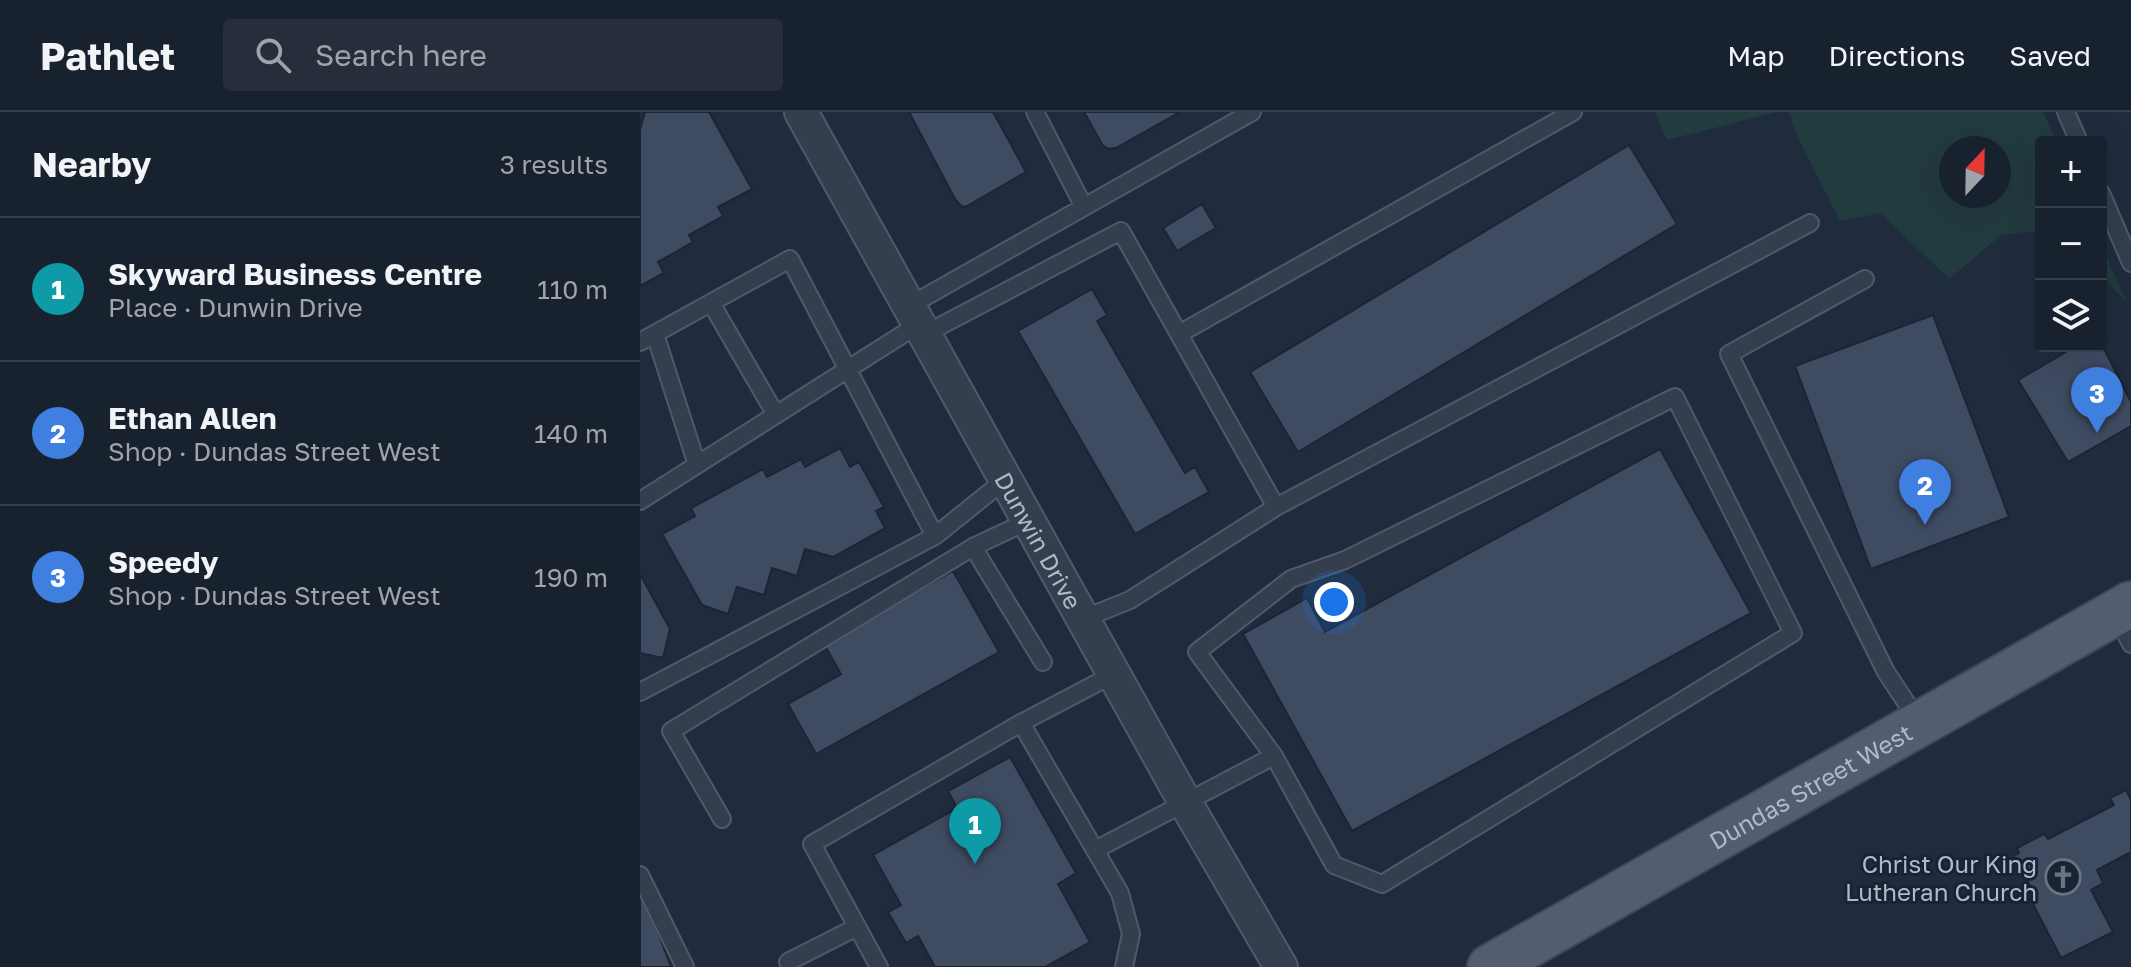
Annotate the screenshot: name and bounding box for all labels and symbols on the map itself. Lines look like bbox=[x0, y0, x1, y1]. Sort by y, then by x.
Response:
north arrow bbox=[1939, 136, 2011, 208]
pin: 3 bbox=[2071, 367, 2123, 433]
pin: 2 bbox=[1899, 459, 1951, 525]
street label: Dunwin Drive bbox=[990, 467, 1089, 614]
your location bbox=[1314, 582, 1354, 622]
street label: Dundas Street West bbox=[1704, 717, 1917, 855]
pin: 1 bbox=[949, 798, 1001, 864]
place label: Christ Our King Lutheran Church bbox=[1845, 849, 2037, 906]
church icon: Christ Our King Lutheran Church bbox=[2044, 858, 2082, 896]

